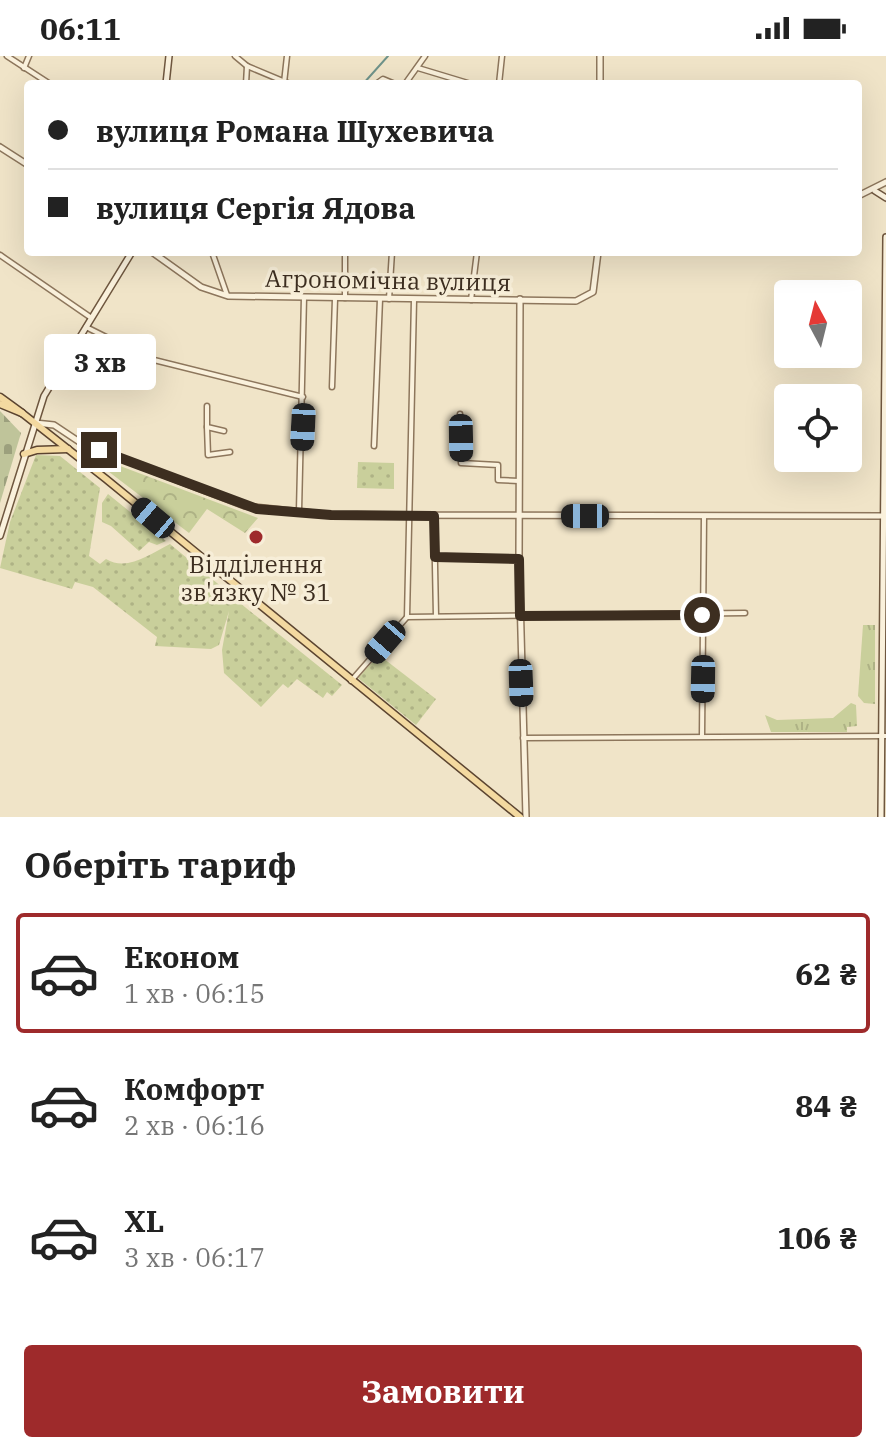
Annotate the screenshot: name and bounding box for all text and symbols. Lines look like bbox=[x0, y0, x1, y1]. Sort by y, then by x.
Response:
text: 06:11 bbox=[40, 9, 121, 48]
text: вулиця Романа Шухевича bbox=[96, 111, 494, 150]
text: вулиця Сергія Ядова bbox=[96, 188, 416, 227]
street label: Агрономічна вулиця bbox=[265, 262, 511, 298]
north arrow bbox=[774, 280, 862, 368]
map controls bbox=[774, 280, 862, 472]
callout: 3 хв bbox=[43, 334, 155, 390]
text: 3 хв bbox=[74, 345, 126, 379]
button: locate bbox=[774, 384, 862, 472]
car bbox=[290, 402, 316, 452]
car bbox=[449, 414, 473, 462]
route end bbox=[81, 432, 117, 468]
car bbox=[127, 493, 179, 543]
car bbox=[561, 504, 609, 528]
marker: Відділення зв'язку № 31 bbox=[247, 528, 265, 546]
place label: Відділення зв'язку № 31 bbox=[181, 548, 331, 608]
route start bbox=[684, 597, 720, 633]
car bbox=[360, 616, 410, 668]
car bbox=[691, 655, 715, 703]
car bbox=[508, 659, 534, 707]
text: Оберіть тариф bbox=[24, 841, 297, 888]
icon: car bbox=[28, 937, 100, 1009]
text: Економ bbox=[124, 937, 239, 976]
text: 62 ₴ bbox=[795, 954, 858, 993]
text: 1 хв · 06:15 bbox=[124, 976, 265, 1010]
icon: car bbox=[28, 1069, 100, 1141]
text: Комфорт bbox=[124, 1069, 265, 1108]
text: 84 ₴ bbox=[795, 1086, 858, 1125]
text: 2 хв · 06:16 bbox=[124, 1108, 265, 1142]
icon: car bbox=[28, 1201, 100, 1273]
text: XL bbox=[124, 1201, 164, 1240]
text: 106 ₴ bbox=[777, 1218, 858, 1257]
text: 3 хв · 06:17 bbox=[124, 1240, 265, 1274]
button: Замовити bbox=[24, 1345, 862, 1437]

